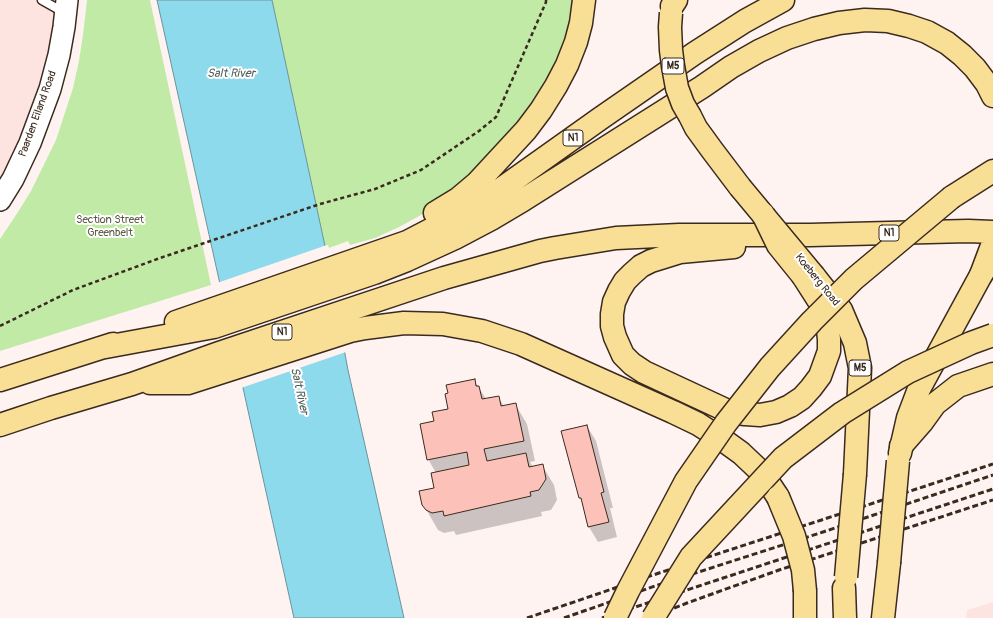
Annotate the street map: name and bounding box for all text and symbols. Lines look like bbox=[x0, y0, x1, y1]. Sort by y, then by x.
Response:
road number: M5 bbox=[662, 58, 684, 74]
water label: Salt River bbox=[207, 67, 255, 81]
street label: Paarden Eiland Road bbox=[16, 69, 60, 159]
road number: N1 bbox=[563, 130, 583, 146]
park label: Section Street Greenbelt bbox=[76, 213, 144, 239]
road number: N1 bbox=[879, 225, 899, 241]
street label: Koeberg Road bbox=[792, 251, 842, 309]
road number: N1 bbox=[272, 324, 292, 340]
road number: M5 bbox=[849, 360, 871, 376]
water label: Salt River bbox=[287, 366, 311, 416]

